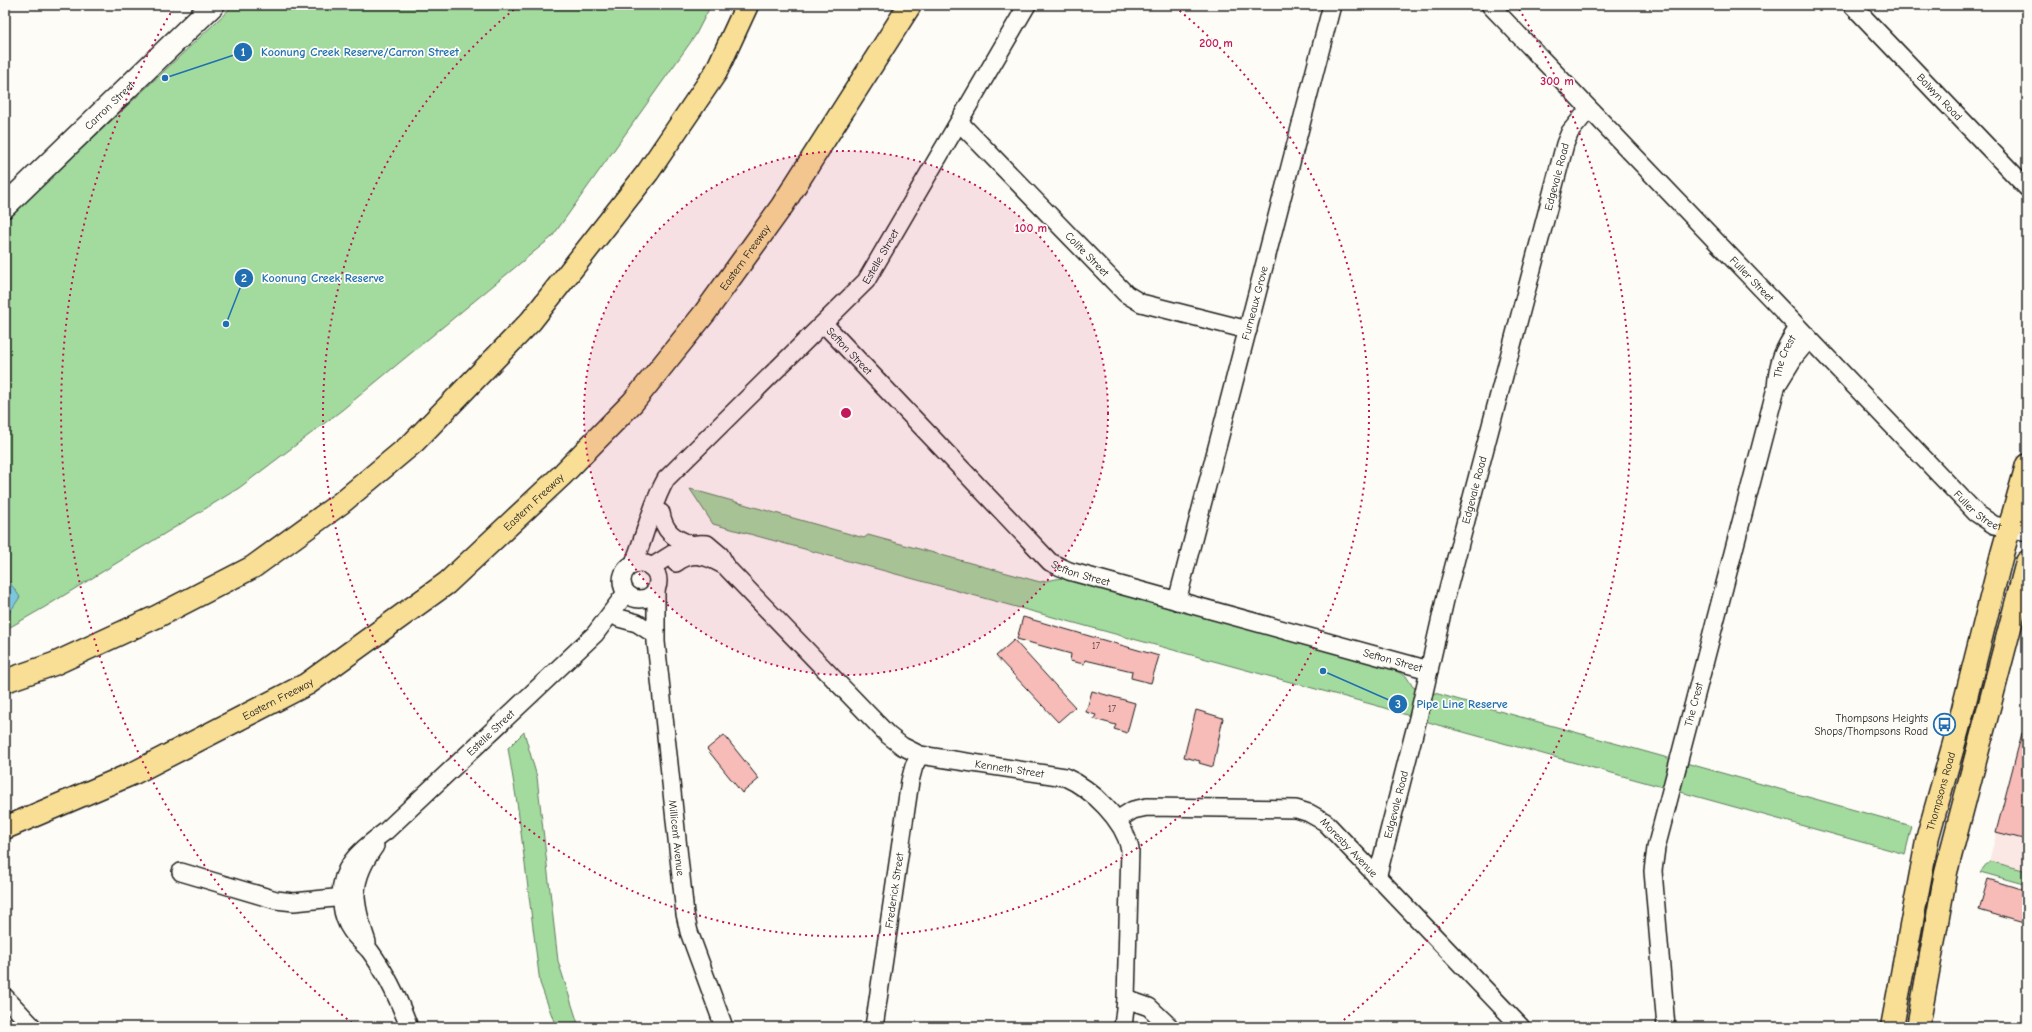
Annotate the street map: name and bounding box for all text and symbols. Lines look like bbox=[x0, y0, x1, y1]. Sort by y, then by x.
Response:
text: 200 m bbox=[1199, 36, 1233, 50]
callout: Koonung Creek Reserve/Carron Street bbox=[233, 40, 467, 64]
text: 1 bbox=[241, 45, 246, 59]
text: Koonung Creek Reserve/Carron Street bbox=[261, 45, 460, 59]
street label: Balwyn Road bbox=[1914, 71, 1965, 123]
text: 300 m bbox=[1540, 74, 1574, 88]
street label: Carron Street bbox=[82, 78, 138, 133]
street label: Edgevale Road bbox=[1542, 141, 1572, 212]
text: 100 m bbox=[1015, 221, 1047, 235]
street label: Eastern Freeway bbox=[717, 222, 773, 293]
street label: Estelle Street bbox=[860, 226, 902, 286]
street label: Colite Street bbox=[1062, 229, 1112, 280]
street label: Fuller Street bbox=[1727, 254, 1777, 305]
street label: Furneaux Grove bbox=[1239, 264, 1271, 341]
callout: Koonung Creek Reserve bbox=[234, 266, 392, 290]
text: 2 bbox=[241, 271, 247, 285]
text: Koonung Creek Reserve bbox=[262, 271, 384, 285]
street label: Sefton Street bbox=[824, 325, 875, 378]
street label: The Crest bbox=[1771, 332, 1799, 379]
centre of rings bbox=[839, 406, 853, 420]
street label: Edgevale Road bbox=[1459, 455, 1490, 525]
street label: Eastern Freeway bbox=[501, 471, 567, 534]
street label: Fuller Street bbox=[1951, 488, 2003, 534]
street label: Sefton Street bbox=[1049, 558, 1112, 589]
house number: 17 bbox=[1092, 641, 1101, 651]
street label: Sefton Street bbox=[1362, 646, 1424, 675]
street label: Eastern Freeway bbox=[240, 675, 316, 723]
street label: The Crest bbox=[1682, 680, 1706, 728]
callout: Pipe Line Reserve bbox=[1388, 692, 1515, 716]
text: 3 bbox=[1395, 697, 1401, 711]
text: Pipe Line Reserve bbox=[1416, 697, 1508, 711]
house number: 17 bbox=[1108, 704, 1117, 714]
street label: Estelle Street bbox=[464, 707, 518, 759]
bus stop icon: Thompsons Heights Shops/Thompsons Road bbox=[1931, 711, 1957, 737]
place label: Thompsons Heights Shops/Thompsons Road bbox=[1815, 712, 1928, 738]
street label: Thompsons Road bbox=[1924, 750, 1958, 832]
street label: Kenneth Street bbox=[974, 757, 1046, 781]
street label: Edgevale Road bbox=[1381, 769, 1411, 840]
street label: Millicent Avenue bbox=[666, 799, 687, 877]
street label: Moresby Avenue bbox=[1317, 815, 1380, 880]
street label: Frederick Street bbox=[883, 851, 907, 929]

